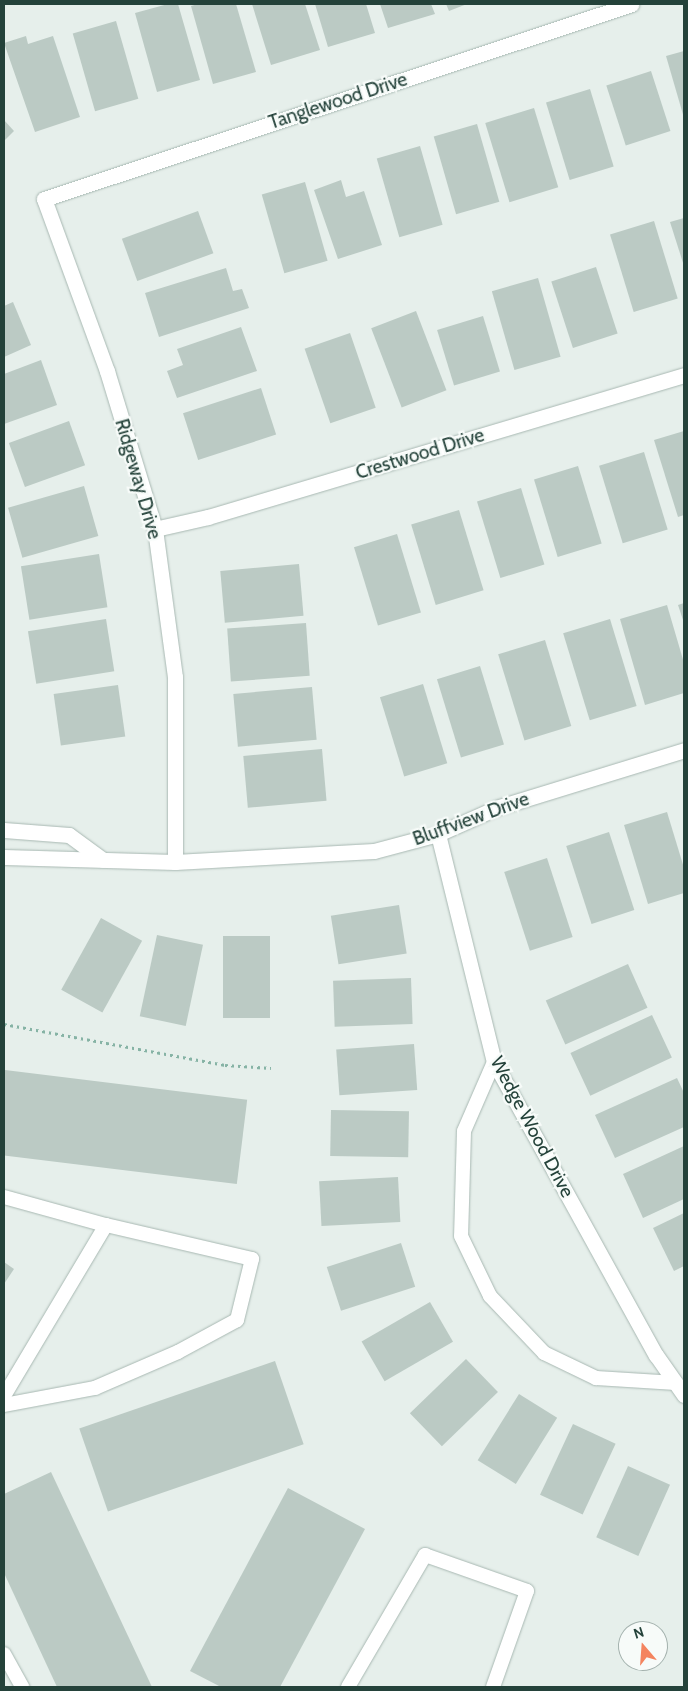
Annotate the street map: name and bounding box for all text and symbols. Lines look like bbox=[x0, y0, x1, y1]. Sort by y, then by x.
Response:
street label: Tanglewood Drive bbox=[266, 68, 410, 134]
street label: Ridgeway Drive bbox=[110, 416, 166, 542]
street label: Crestwood Drive bbox=[353, 424, 487, 484]
street label: Bluffview Drive bbox=[410, 787, 532, 851]
street label: Wedge Wood Drive bbox=[485, 1053, 579, 1201]
north arrow bbox=[618, 1621, 668, 1671]
text: N bbox=[631, 1623, 646, 1643]

